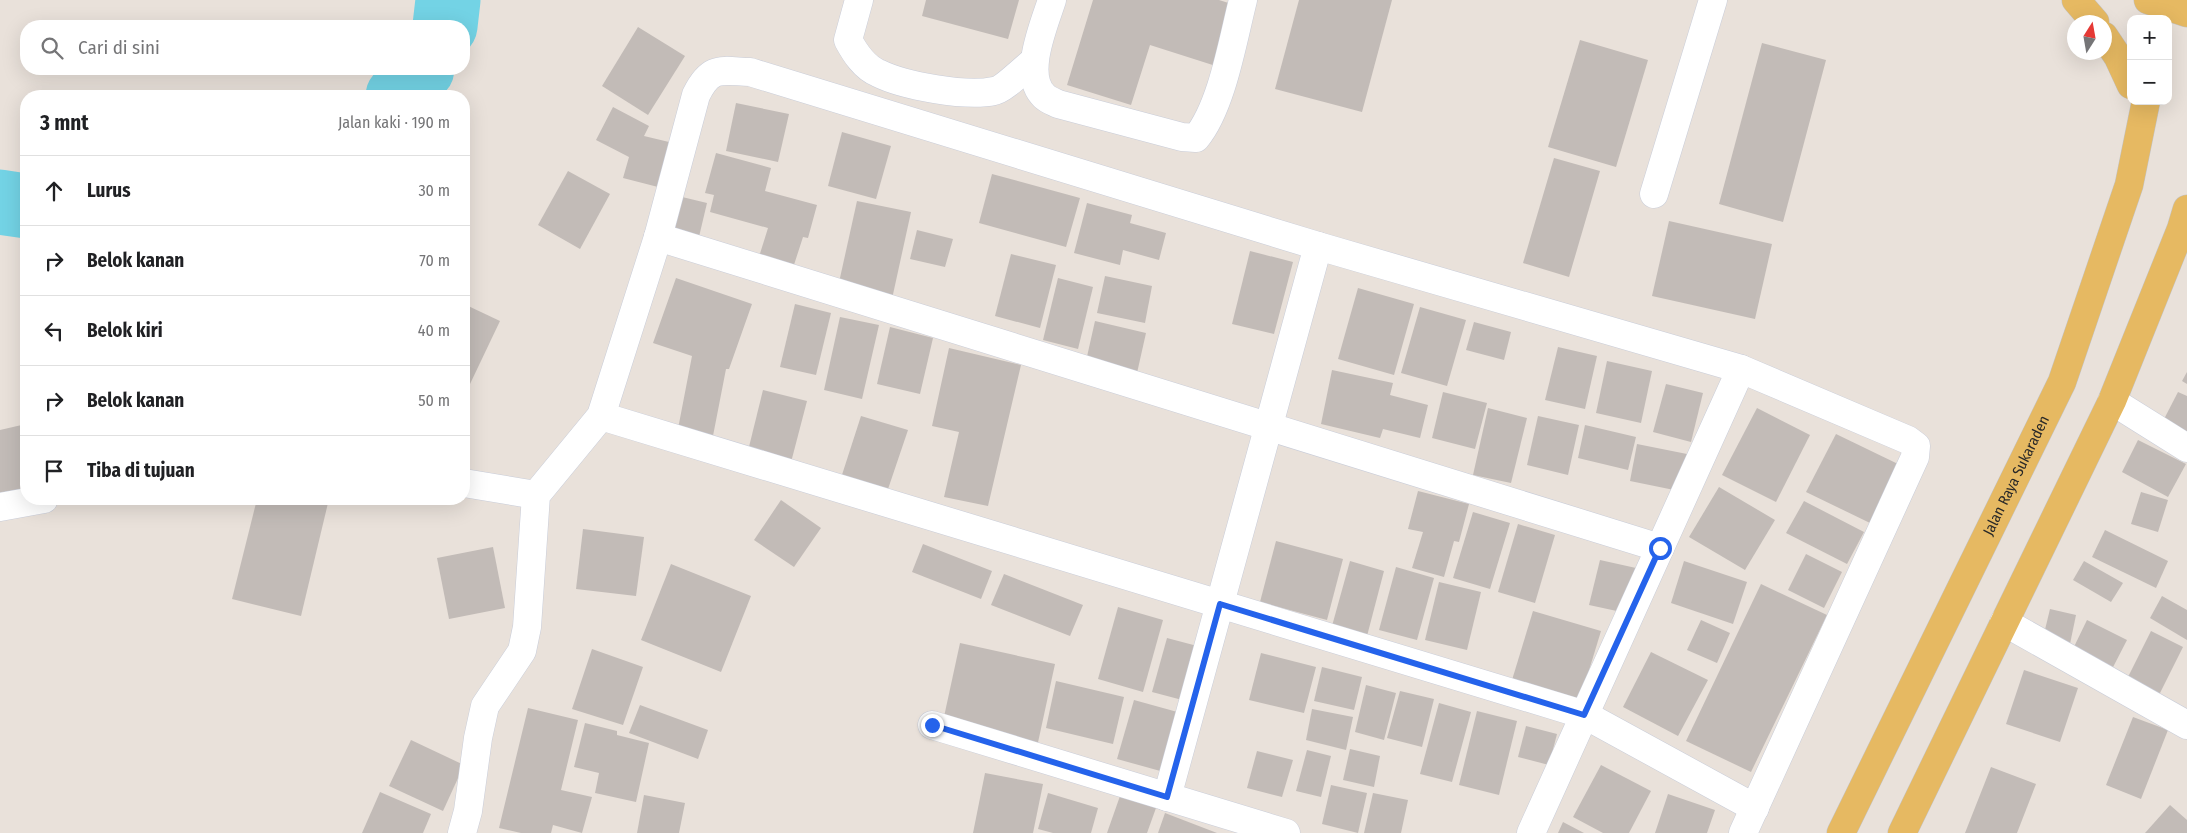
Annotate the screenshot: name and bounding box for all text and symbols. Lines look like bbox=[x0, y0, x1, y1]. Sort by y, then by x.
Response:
north arrow bbox=[2067, 15, 2112, 60]
map controls bbox=[2127, 15, 2172, 105]
button: + bbox=[2127, 15, 2172, 60]
search box bbox=[20, 20, 470, 75]
icon: search bbox=[38, 34, 66, 62]
text: Cari di sini bbox=[78, 36, 160, 59]
button: − bbox=[2127, 60, 2172, 105]
text: 3 mnt bbox=[40, 110, 89, 136]
text: Jalan kaki · 190 m bbox=[338, 113, 450, 132]
icon: ahead bbox=[40, 177, 68, 205]
text: Lurus bbox=[87, 179, 131, 202]
text: 30 m bbox=[418, 181, 450, 200]
icon: right bbox=[40, 247, 68, 275]
text: Belok kanan bbox=[87, 249, 184, 272]
text: 70 m bbox=[419, 251, 450, 270]
icon: left bbox=[40, 317, 68, 345]
text: Belok kiri bbox=[87, 319, 163, 342]
text: 40 m bbox=[418, 321, 450, 340]
icon: right bbox=[40, 387, 68, 415]
text: Belok kanan bbox=[87, 389, 184, 412]
text: 50 m bbox=[418, 391, 450, 410]
street label: Jalan Raya Sukaraden bbox=[1979, 413, 2053, 539]
icon: arrive bbox=[40, 457, 68, 485]
text: Tiba di tujuan bbox=[87, 459, 195, 482]
route start bbox=[1649, 537, 1672, 560]
route end bbox=[921, 714, 944, 737]

